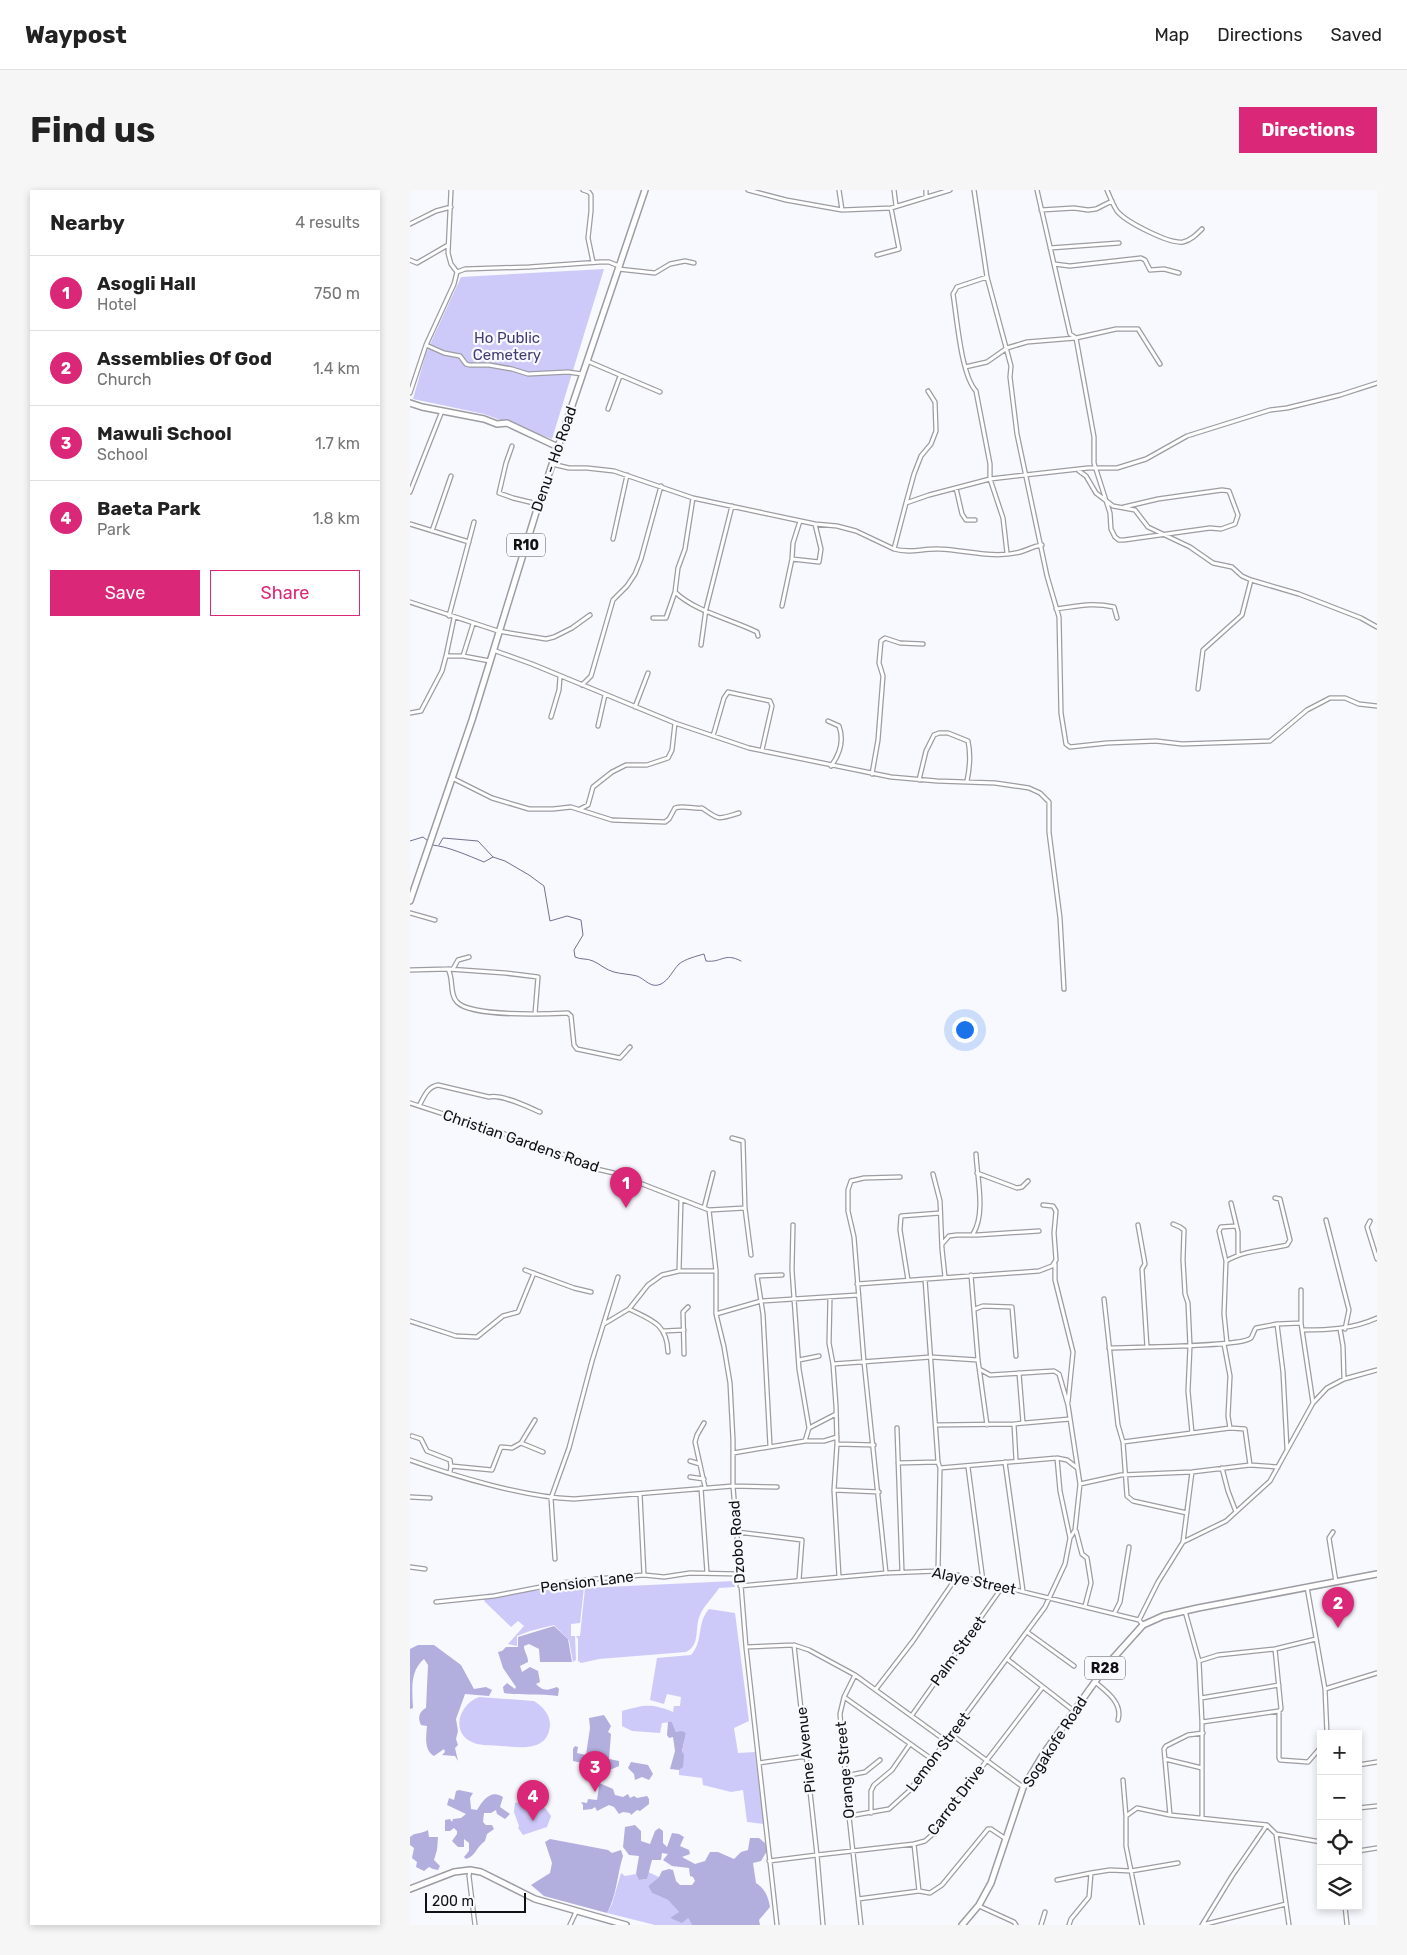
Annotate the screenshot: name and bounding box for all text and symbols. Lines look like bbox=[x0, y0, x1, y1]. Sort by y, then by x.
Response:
text: Waypost bbox=[25, 21, 127, 49]
text: Map bbox=[1154, 24, 1189, 46]
text: Directions bbox=[1217, 24, 1303, 46]
text: Saved bbox=[1331, 24, 1382, 46]
button: Directions bbox=[1239, 107, 1377, 153]
text: Find us bbox=[30, 109, 155, 151]
text: Nearby bbox=[50, 210, 125, 235]
text: 4 results bbox=[295, 213, 360, 232]
text: Asogli Hall bbox=[97, 272, 196, 295]
text: 1 bbox=[62, 284, 70, 303]
text: 750 m bbox=[314, 284, 360, 303]
text: Hotel bbox=[97, 295, 137, 314]
park label: Ho Public Cemetery bbox=[473, 329, 541, 364]
text: Assemblies Of God bbox=[97, 347, 272, 370]
text: 2 bbox=[61, 359, 71, 378]
text: 1.4 km bbox=[313, 359, 360, 378]
text: Church bbox=[97, 370, 152, 389]
street label: Denu - Ho Road bbox=[528, 404, 580, 514]
text: Mawuli School bbox=[97, 422, 232, 445]
text: 3 bbox=[61, 434, 71, 453]
text: 1.7 km bbox=[315, 434, 360, 453]
text: School bbox=[97, 445, 148, 464]
text: Baeta Park bbox=[97, 497, 201, 520]
text: 4 bbox=[61, 509, 71, 528]
text: 1.8 km bbox=[313, 509, 360, 528]
text: Park bbox=[97, 520, 130, 539]
road number: R10 bbox=[507, 534, 545, 556]
button: Save bbox=[50, 570, 200, 616]
button: Share bbox=[210, 570, 360, 616]
your location bbox=[952, 1017, 978, 1043]
street label: Christian Gardens Road bbox=[441, 1106, 601, 1176]
pin: 1 bbox=[610, 1167, 642, 1208]
street label: Dzobo Road bbox=[725, 1500, 749, 1584]
street label: Alaye Street bbox=[930, 1563, 1018, 1599]
street label: Pension Lane bbox=[539, 1567, 635, 1597]
pin: 2 bbox=[1322, 1587, 1354, 1628]
street label: Palm Street bbox=[927, 1613, 989, 1689]
road number: R28 bbox=[1085, 1656, 1125, 1680]
street label: Sogakofe Road bbox=[1019, 1693, 1091, 1791]
street label: Pine Avenue bbox=[793, 1706, 819, 1794]
street label: Lemon Street bbox=[902, 1709, 974, 1795]
street label: Orange Street bbox=[832, 1721, 858, 1819]
map controls bbox=[1317, 1730, 1362, 1910]
button: + bbox=[1317, 1730, 1362, 1775]
pin: 3 bbox=[579, 1751, 611, 1792]
street label: Carrot Drive bbox=[924, 1761, 988, 1839]
button: − bbox=[1317, 1775, 1362, 1820]
pin: 4 bbox=[517, 1780, 549, 1821]
button: locate bbox=[1317, 1820, 1362, 1865]
button: layers bbox=[1317, 1865, 1362, 1910]
scale bar bbox=[425, 1890, 526, 1913]
text: 200 m bbox=[432, 1893, 474, 1910]

